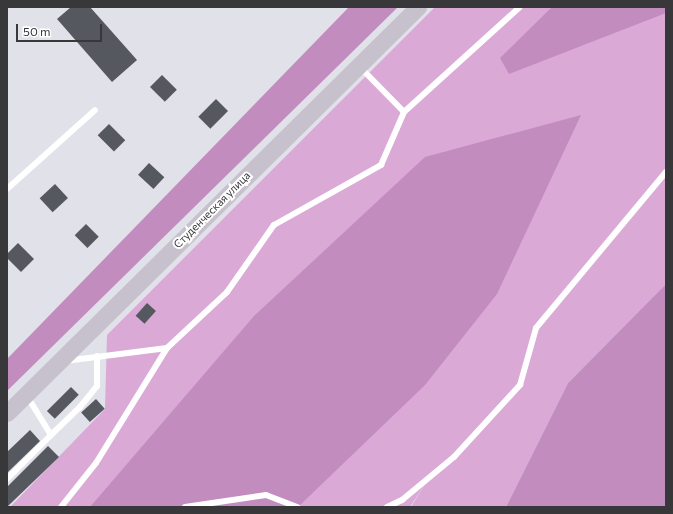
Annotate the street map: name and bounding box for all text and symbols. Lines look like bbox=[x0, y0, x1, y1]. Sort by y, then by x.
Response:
scale bar bbox=[18, 16, 104, 42]
text: 50 m bbox=[23, 24, 51, 38]
street label: Студенческая улица bbox=[171, 169, 253, 251]

